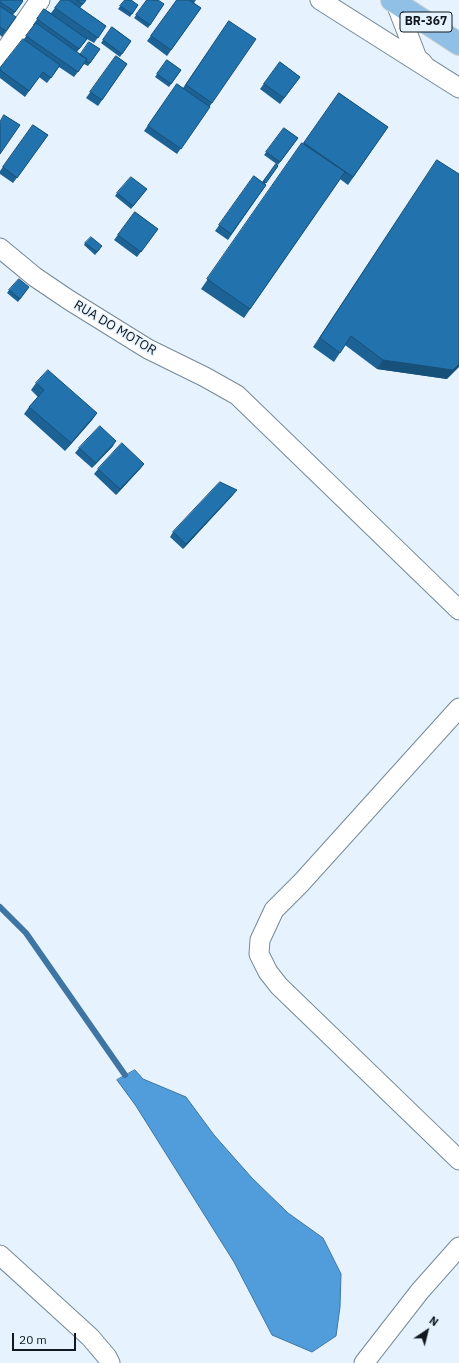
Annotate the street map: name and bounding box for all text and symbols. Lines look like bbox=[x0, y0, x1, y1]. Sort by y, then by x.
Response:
road number: BR-367 bbox=[400, 12, 452, 32]
street label: RUA DO MOTOR bbox=[71, 297, 159, 359]
north arrow bbox=[407, 1311, 447, 1351]
text: N bbox=[427, 1313, 441, 1329]
scale bar bbox=[14, 1325, 78, 1351]
text: 20 m bbox=[19, 1332, 47, 1347]

